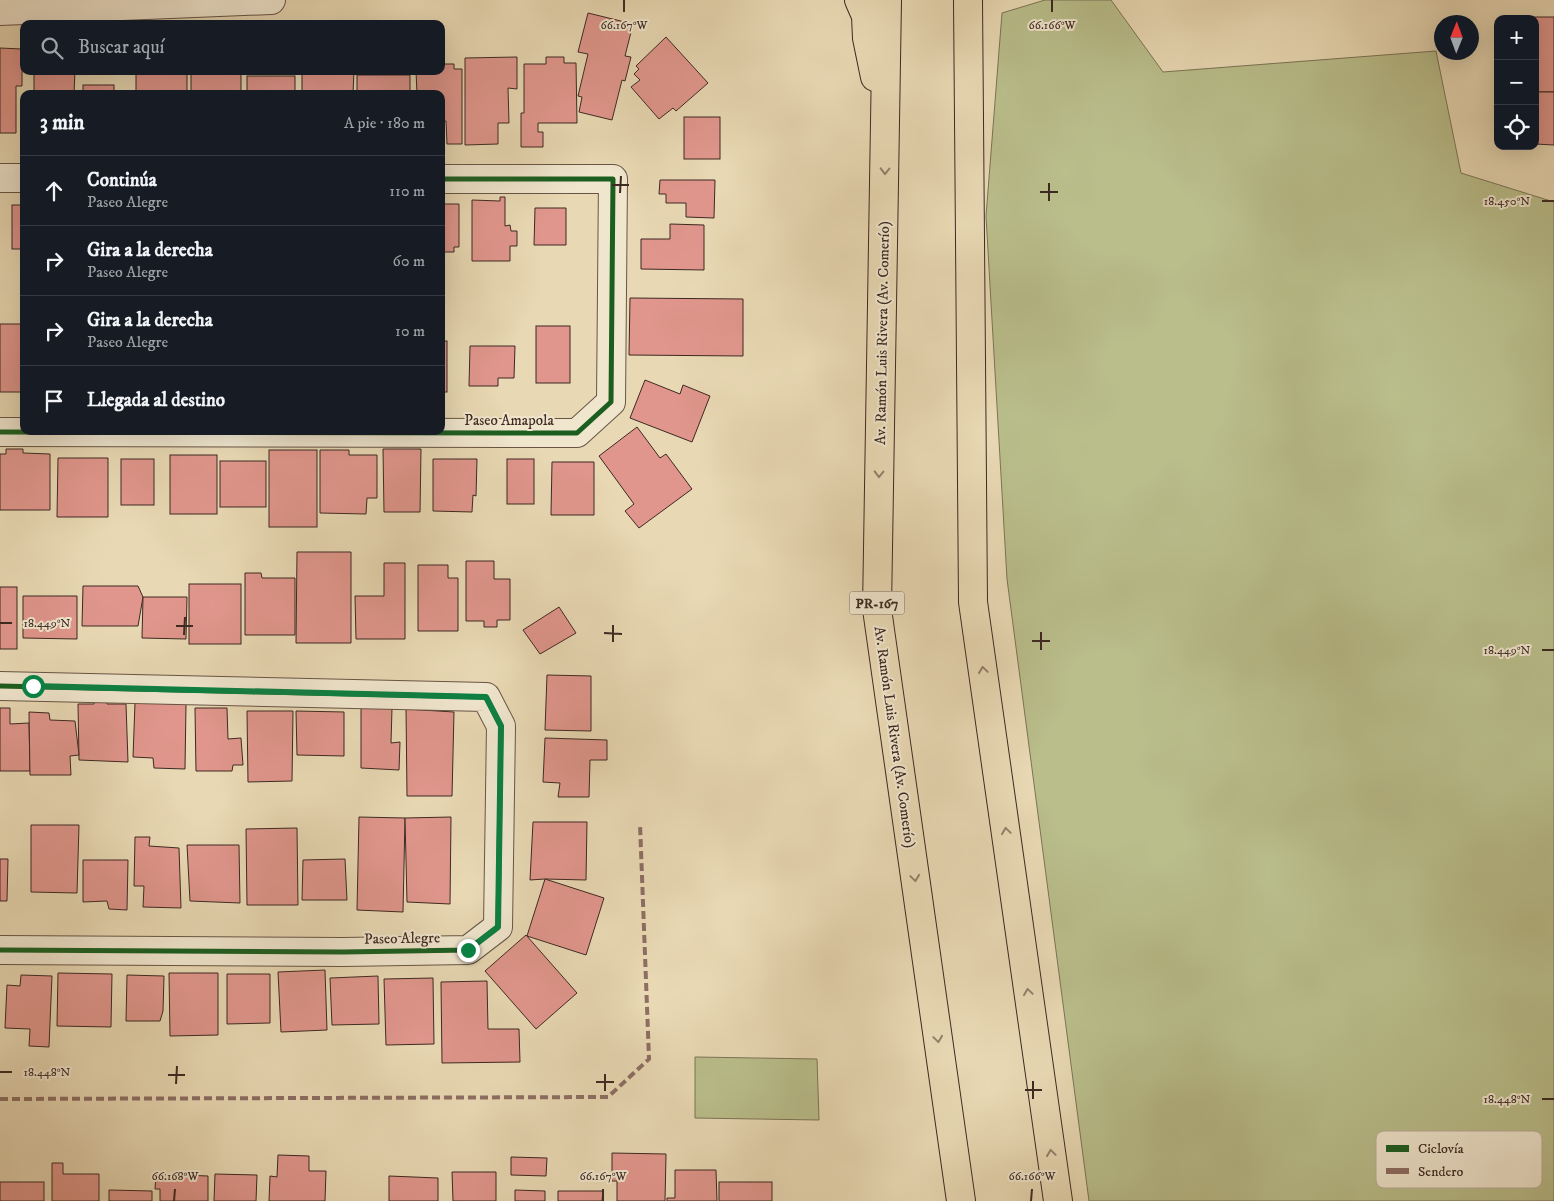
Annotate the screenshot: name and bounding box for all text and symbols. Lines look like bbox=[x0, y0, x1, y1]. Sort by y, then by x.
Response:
north arrow bbox=[1434, 15, 1479, 60]
map controls bbox=[1494, 15, 1539, 150]
button: + bbox=[1494, 15, 1539, 60]
text: 66.167°W bbox=[600, 18, 649, 33]
text: 66.166°W bbox=[1028, 18, 1077, 33]
search box bbox=[20, 20, 445, 75]
icon: search bbox=[38, 34, 66, 62]
text: Buscar aquí bbox=[78, 36, 164, 59]
button: − bbox=[1494, 60, 1539, 105]
button: locate bbox=[1494, 105, 1539, 150]
text: 3 min bbox=[40, 110, 85, 136]
text: A pie · 180 m bbox=[344, 113, 425, 133]
one-way arrow bbox=[880, 168, 890, 175]
text: Continúa bbox=[87, 169, 157, 192]
icon: ahead bbox=[40, 177, 68, 205]
text: 110 m bbox=[389, 181, 425, 201]
text: Paseo Alegre bbox=[87, 192, 168, 212]
text: 18.450°N bbox=[1484, 194, 1530, 209]
street label: Av. Ramón Luis Rivera (Av. Comerío) bbox=[871, 221, 894, 445]
text: Gira a la derecha bbox=[87, 239, 213, 262]
icon: right bbox=[40, 247, 68, 275]
text: 60 m bbox=[393, 251, 425, 271]
text: Paseo Alegre bbox=[87, 262, 168, 282]
text: Gira a la derecha bbox=[87, 309, 213, 332]
icon: right bbox=[40, 317, 68, 345]
text: 10 m bbox=[395, 321, 425, 341]
text: Paseo Alegre bbox=[87, 332, 168, 352]
icon: arrive bbox=[40, 387, 68, 415]
text: Llegada al destino bbox=[87, 389, 225, 412]
street label: Paseo Amapola bbox=[464, 411, 554, 430]
one-way arrow bbox=[874, 470, 885, 478]
road number: PR-167 bbox=[850, 592, 904, 614]
text: 18.449°N bbox=[24, 616, 71, 631]
street label: Av. Ramón Luis Rivera (Av. Comerío) bbox=[870, 625, 919, 849]
text: 18.449°N bbox=[1484, 643, 1531, 658]
one-way arrow bbox=[978, 666, 989, 674]
route start bbox=[22, 675, 45, 698]
one-way arrow bbox=[1001, 827, 1011, 835]
one-way arrow bbox=[910, 874, 920, 883]
street label: Paseo Alegre bbox=[364, 928, 440, 949]
route end bbox=[457, 939, 480, 962]
one-way arrow bbox=[1024, 988, 1034, 996]
one-way arrow bbox=[932, 1036, 943, 1044]
text: 18.448°N bbox=[24, 1065, 71, 1080]
text: 18.448°N bbox=[1484, 1092, 1531, 1107]
legend bbox=[1376, 1131, 1542, 1188]
text: Ciclovía bbox=[1418, 1140, 1464, 1158]
one-way arrow bbox=[1046, 1148, 1057, 1156]
text: Sendero bbox=[1418, 1163, 1463, 1181]
text: 66.168°W bbox=[152, 1169, 199, 1184]
text: 66.167°W bbox=[579, 1169, 628, 1184]
text: 66.166°W bbox=[1008, 1169, 1057, 1184]

